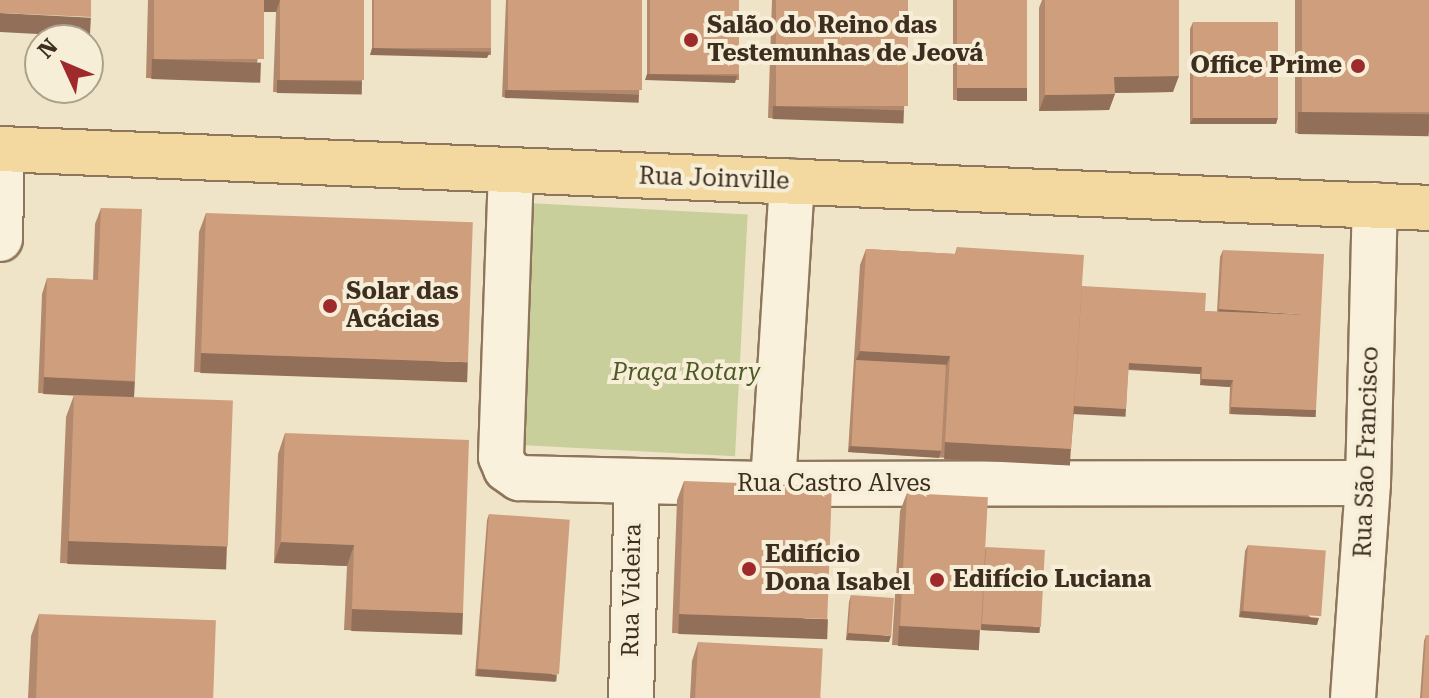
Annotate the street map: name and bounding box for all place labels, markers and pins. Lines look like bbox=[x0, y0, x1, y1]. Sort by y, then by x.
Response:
place label: Salão do Reino das Testemunhas de Jeová bbox=[707, 12, 983, 68]
marker: Salão do Reino das Testemunhas de Jeová bbox=[682, 31, 700, 49]
place label: Office Prime bbox=[1190, 52, 1342, 80]
marker: Office Prime bbox=[1349, 57, 1367, 75]
place label: Solar das Acácias bbox=[346, 278, 459, 334]
marker: Solar das Acácias bbox=[321, 297, 339, 315]
place label: Edifício Dona Isabel bbox=[765, 541, 910, 597]
marker: Edifício Dona Isabel bbox=[740, 560, 758, 578]
place label: Edifício Luciana bbox=[953, 566, 1151, 594]
marker: Edifício Luciana bbox=[928, 571, 946, 589]

